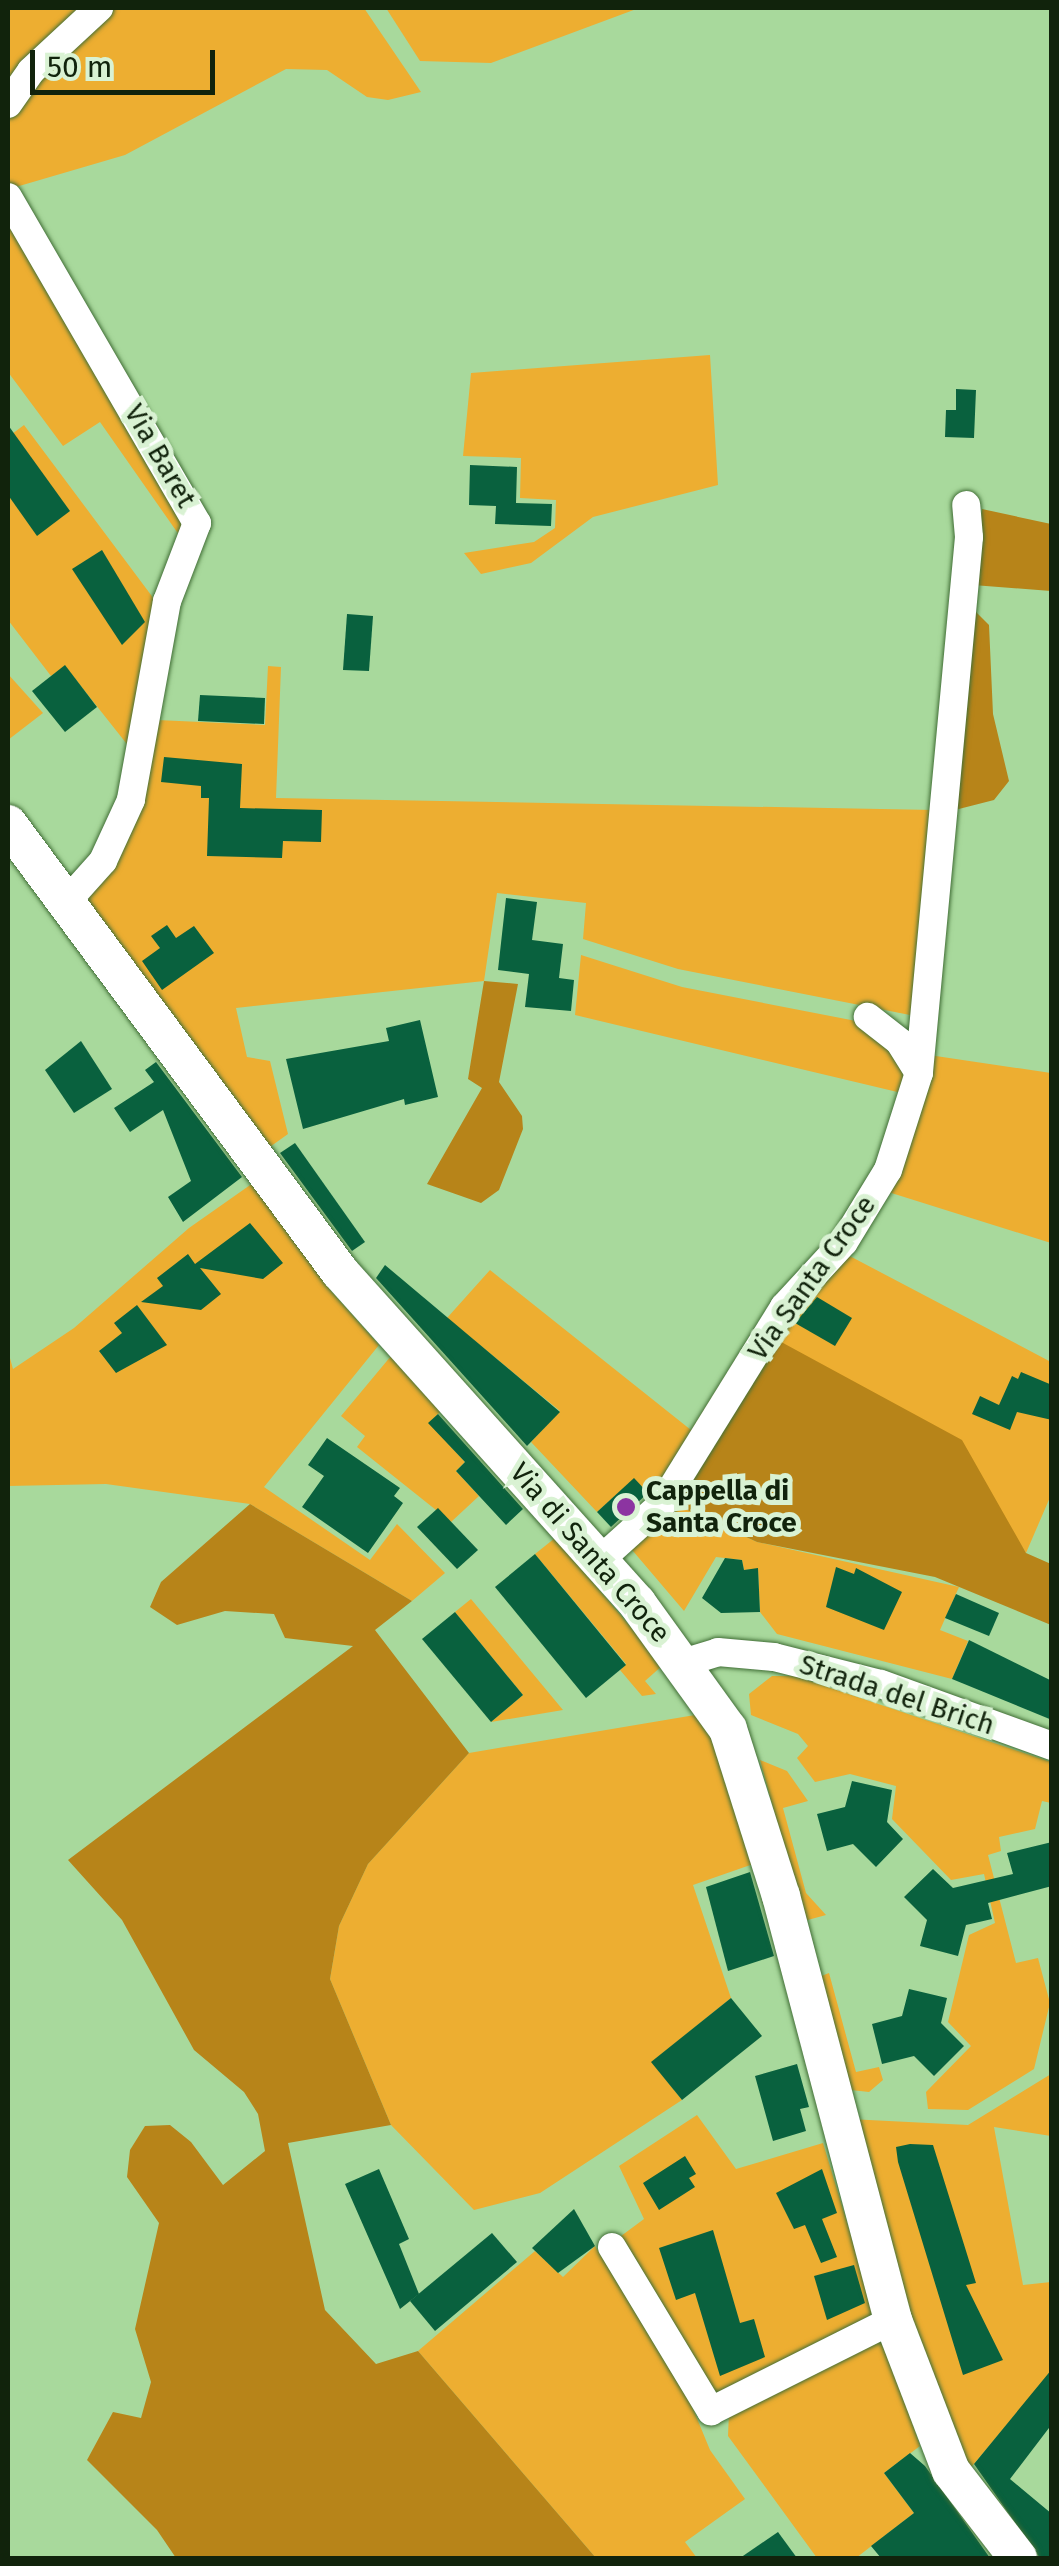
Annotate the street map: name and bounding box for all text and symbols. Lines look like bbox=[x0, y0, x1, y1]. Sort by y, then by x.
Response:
scale bar bbox=[35, 30, 220, 92]
text: 50 m bbox=[47, 49, 112, 85]
street label: Via Baret bbox=[117, 398, 203, 514]
street label: Via Santa Croce bbox=[741, 1189, 883, 1367]
street label: Via di Santa Croce bbox=[503, 1456, 677, 1650]
place label: Cappella di Santa Croce bbox=[646, 1474, 797, 1540]
marker: Cappella di Santa Croce bbox=[615, 1496, 637, 1518]
street label: Strada del Brich bbox=[795, 1648, 999, 1742]

